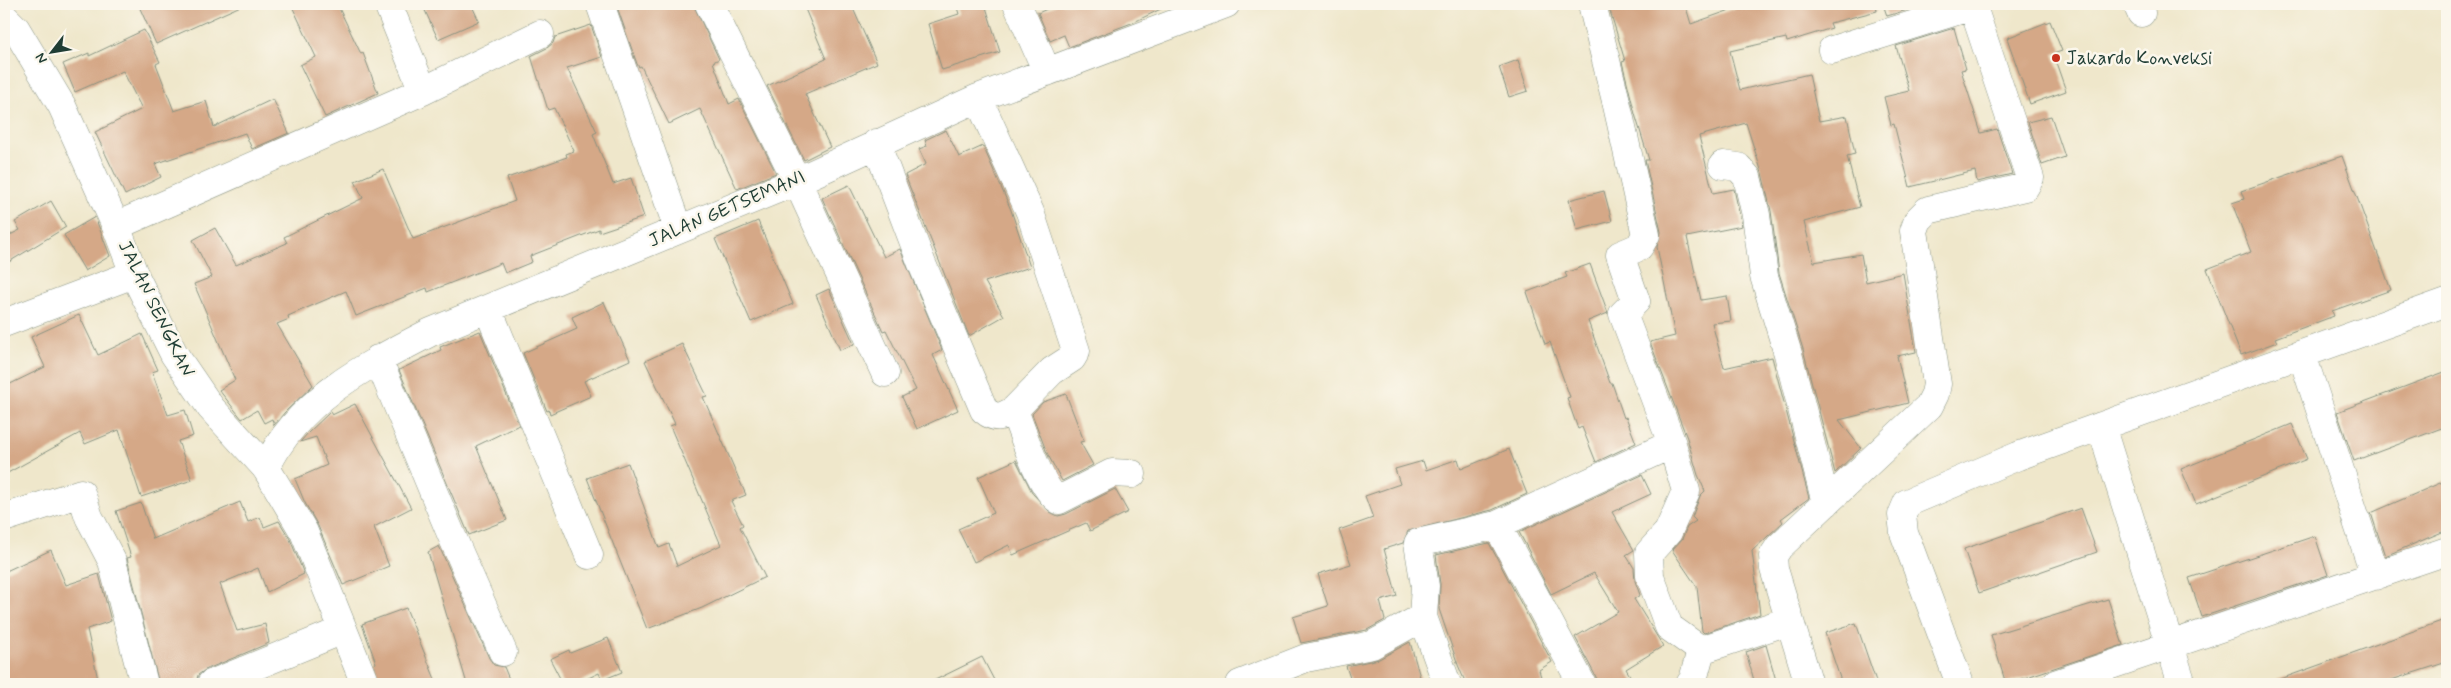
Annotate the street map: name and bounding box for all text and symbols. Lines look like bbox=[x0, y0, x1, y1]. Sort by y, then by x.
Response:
north arrow bbox=[28, 28, 78, 78]
place label: Jakardo Konveksi bbox=[2066, 46, 2212, 71]
text: N bbox=[32, 50, 52, 67]
marker: Jakardo Konveksi bbox=[2050, 52, 2062, 64]
street label: JALAN GETSEMANI bbox=[645, 165, 809, 253]
street label: JALAN SENGKAN bbox=[112, 236, 200, 382]

